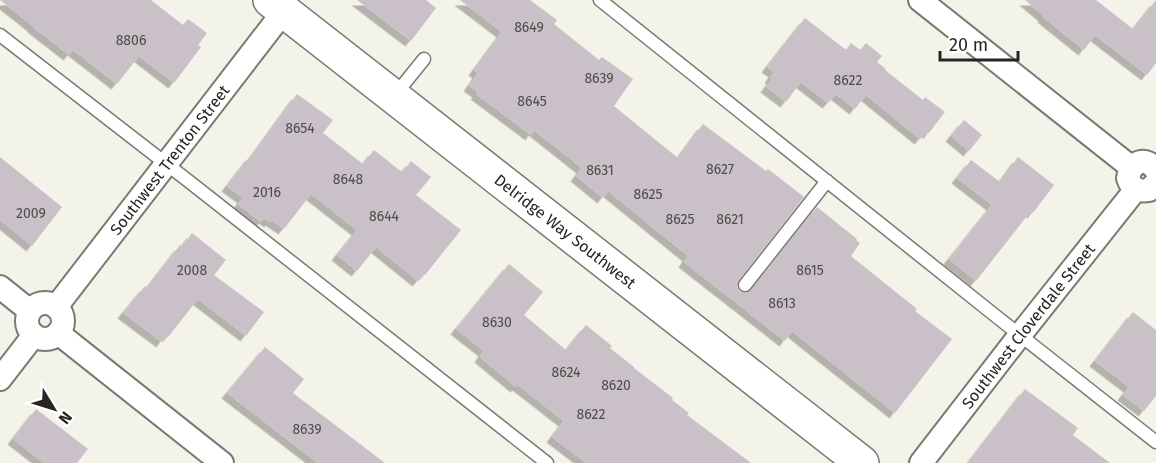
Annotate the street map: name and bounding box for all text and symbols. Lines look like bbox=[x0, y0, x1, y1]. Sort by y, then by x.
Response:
house number: 8649 bbox=[514, 19, 544, 36]
scale bar bbox=[940, 24, 1018, 62]
house number: 8806 bbox=[116, 32, 146, 49]
text: 20 m bbox=[949, 34, 988, 56]
house number: 8639 bbox=[584, 70, 614, 87]
house number: 8622 bbox=[834, 72, 863, 89]
street label: Southwest Trenton Street bbox=[106, 81, 233, 238]
house number: 8645 bbox=[517, 93, 547, 110]
house number: 8654 bbox=[285, 120, 315, 137]
house number: 8627 bbox=[706, 161, 734, 178]
house number: 8631 bbox=[586, 162, 614, 179]
street label: Delridge Way Southwest bbox=[491, 170, 640, 292]
house number: 8648 bbox=[333, 171, 363, 188]
house number: 2016 bbox=[253, 184, 281, 201]
house number: 8625 bbox=[634, 186, 662, 203]
house number: 2009 bbox=[16, 205, 46, 222]
house number: 8644 bbox=[369, 208, 400, 225]
house number: 8625 bbox=[666, 211, 694, 228]
house number: 8621 bbox=[716, 211, 744, 228]
street label: Southwest Cloverdale Street bbox=[957, 239, 1099, 412]
house number: 2008 bbox=[177, 262, 207, 279]
house number: 8615 bbox=[796, 262, 824, 279]
house number: 8613 bbox=[768, 295, 796, 312]
house number: 8630 bbox=[482, 314, 512, 331]
house number: 8624 bbox=[551, 364, 581, 381]
house number: 8620 bbox=[601, 377, 631, 394]
north arrow bbox=[24, 379, 84, 439]
house number: 8622 bbox=[577, 406, 606, 423]
text: N bbox=[55, 408, 76, 428]
house number: 8639 bbox=[292, 421, 322, 438]

